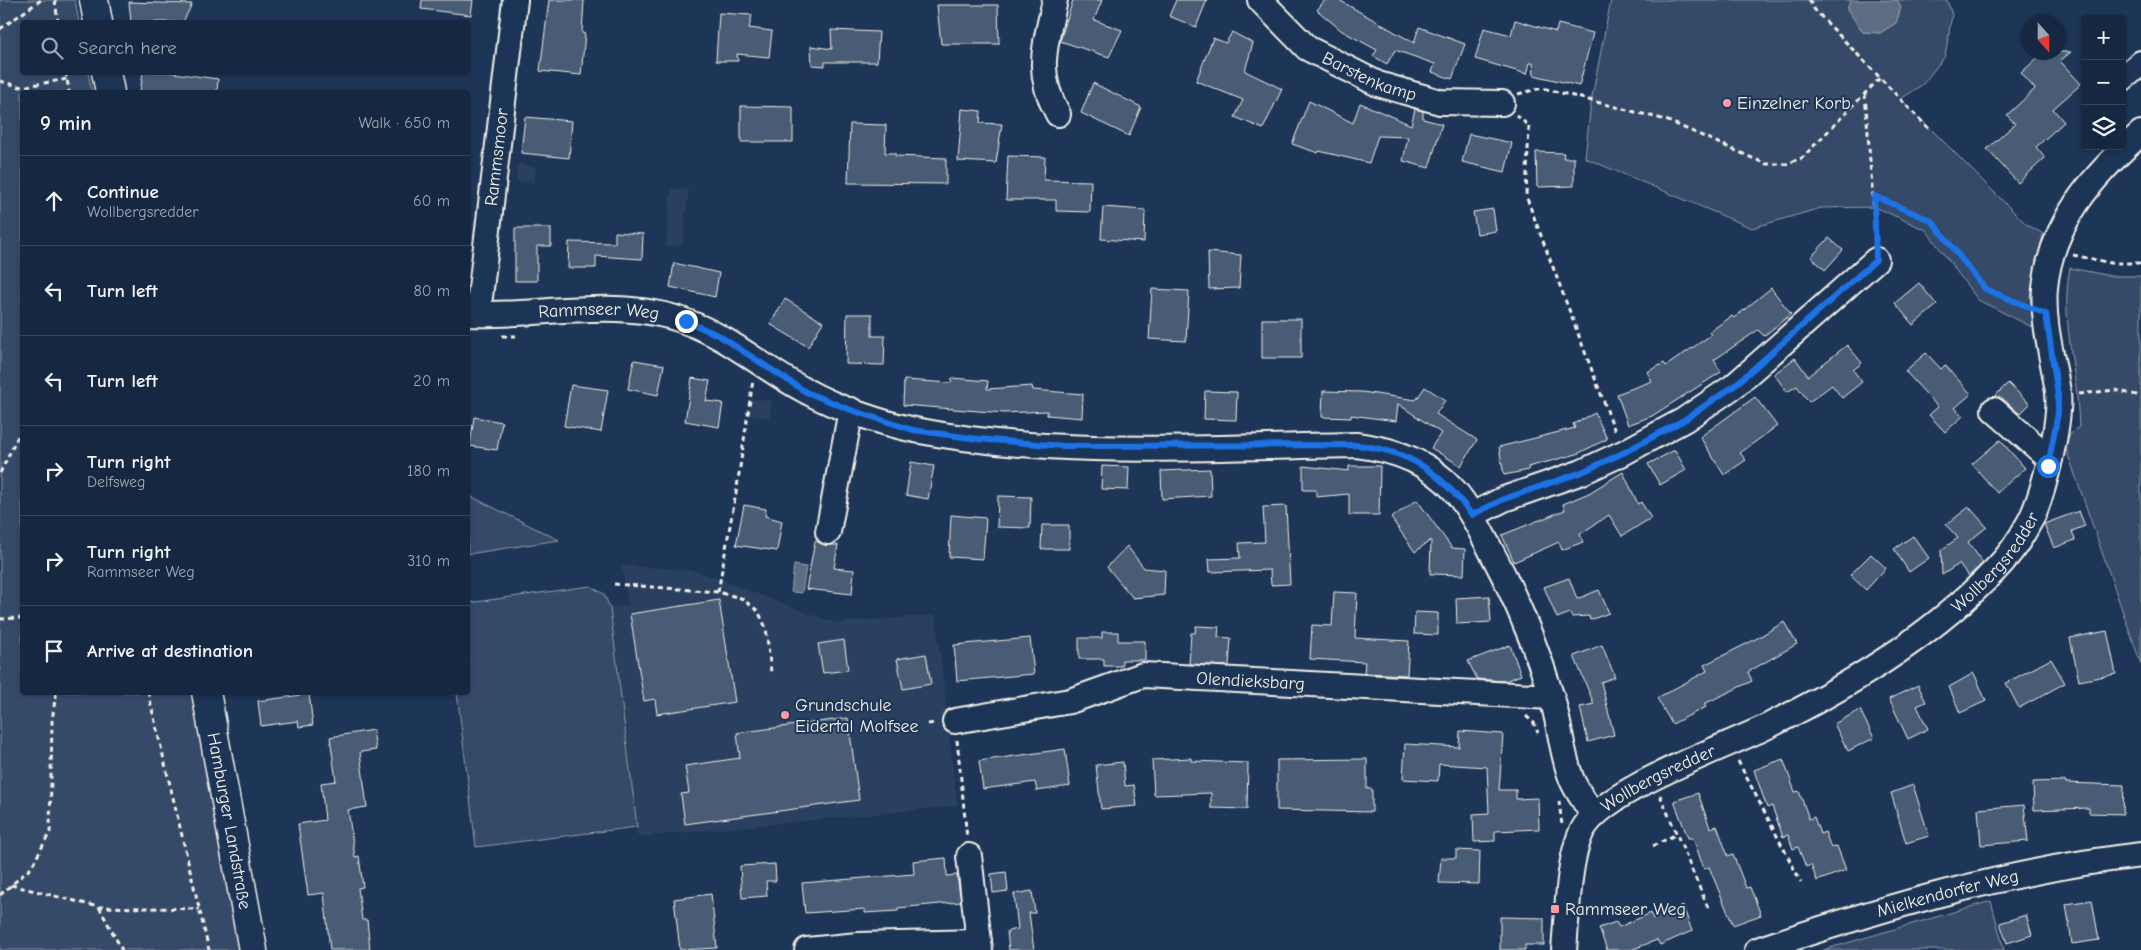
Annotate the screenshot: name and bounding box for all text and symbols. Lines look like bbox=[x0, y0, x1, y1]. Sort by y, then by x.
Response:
north arrow bbox=[2021, 15, 2066, 60]
map controls bbox=[2081, 15, 2126, 150]
button: + bbox=[2081, 15, 2126, 60]
search box bbox=[20, 20, 470, 75]
icon: search bbox=[38, 34, 66, 62]
text: Search here bbox=[78, 37, 177, 59]
street label: Barstenkamp bbox=[1319, 47, 1419, 105]
button: − bbox=[2081, 60, 2126, 105]
place label: Einzelner Korb bbox=[1737, 93, 1851, 114]
marker: Einzelner Korb bbox=[1721, 97, 1733, 109]
button: layers bbox=[2081, 105, 2126, 150]
street label: Rammsmoor bbox=[480, 106, 513, 207]
text: 9 min bbox=[40, 111, 92, 135]
text: Walk · 650 m bbox=[359, 114, 450, 132]
text: Continue bbox=[87, 181, 159, 203]
icon: ahead bbox=[40, 187, 68, 215]
text: 60 m bbox=[413, 192, 450, 210]
text: Wollbergsredder bbox=[87, 203, 199, 221]
icon: left bbox=[40, 277, 68, 305]
text: Turn left bbox=[87, 280, 158, 302]
text: 80 m bbox=[413, 282, 450, 300]
street label: Rammseer Weg bbox=[538, 298, 661, 324]
route end bbox=[675, 310, 698, 333]
icon: left bbox=[40, 367, 68, 395]
text: Turn left bbox=[87, 370, 158, 392]
text: 20 m bbox=[413, 372, 450, 390]
text: Turn right bbox=[87, 451, 171, 473]
route start bbox=[2037, 455, 2060, 478]
icon: right bbox=[40, 457, 68, 485]
text: 180 m bbox=[407, 462, 450, 480]
text: Delfsweg bbox=[87, 473, 145, 491]
street label: Wollbergsredder bbox=[1947, 508, 2044, 617]
text: Turn right bbox=[87, 541, 171, 563]
icon: right bbox=[40, 547, 68, 575]
text: 310 m bbox=[407, 552, 450, 570]
text: Rammseer Weg bbox=[87, 563, 195, 581]
icon: arrive bbox=[40, 637, 68, 665]
text: Arrive at destination bbox=[87, 640, 253, 662]
street label: Olendieksbarg bbox=[1196, 667, 1305, 694]
place label: Grundschule Eidertal Molfsee bbox=[795, 695, 919, 737]
marker: Grundschule Eidertal Molfsee bbox=[779, 709, 791, 721]
street label: Hamburger Landstraße bbox=[203, 731, 256, 911]
street label: Wollbergsredder bbox=[1597, 740, 1719, 817]
street label: Mielkendorfer Weg bbox=[1874, 865, 2020, 922]
place label: Rammseer Weg bbox=[1565, 899, 1686, 920]
marker: Rammseer Weg bbox=[1549, 903, 1561, 915]

